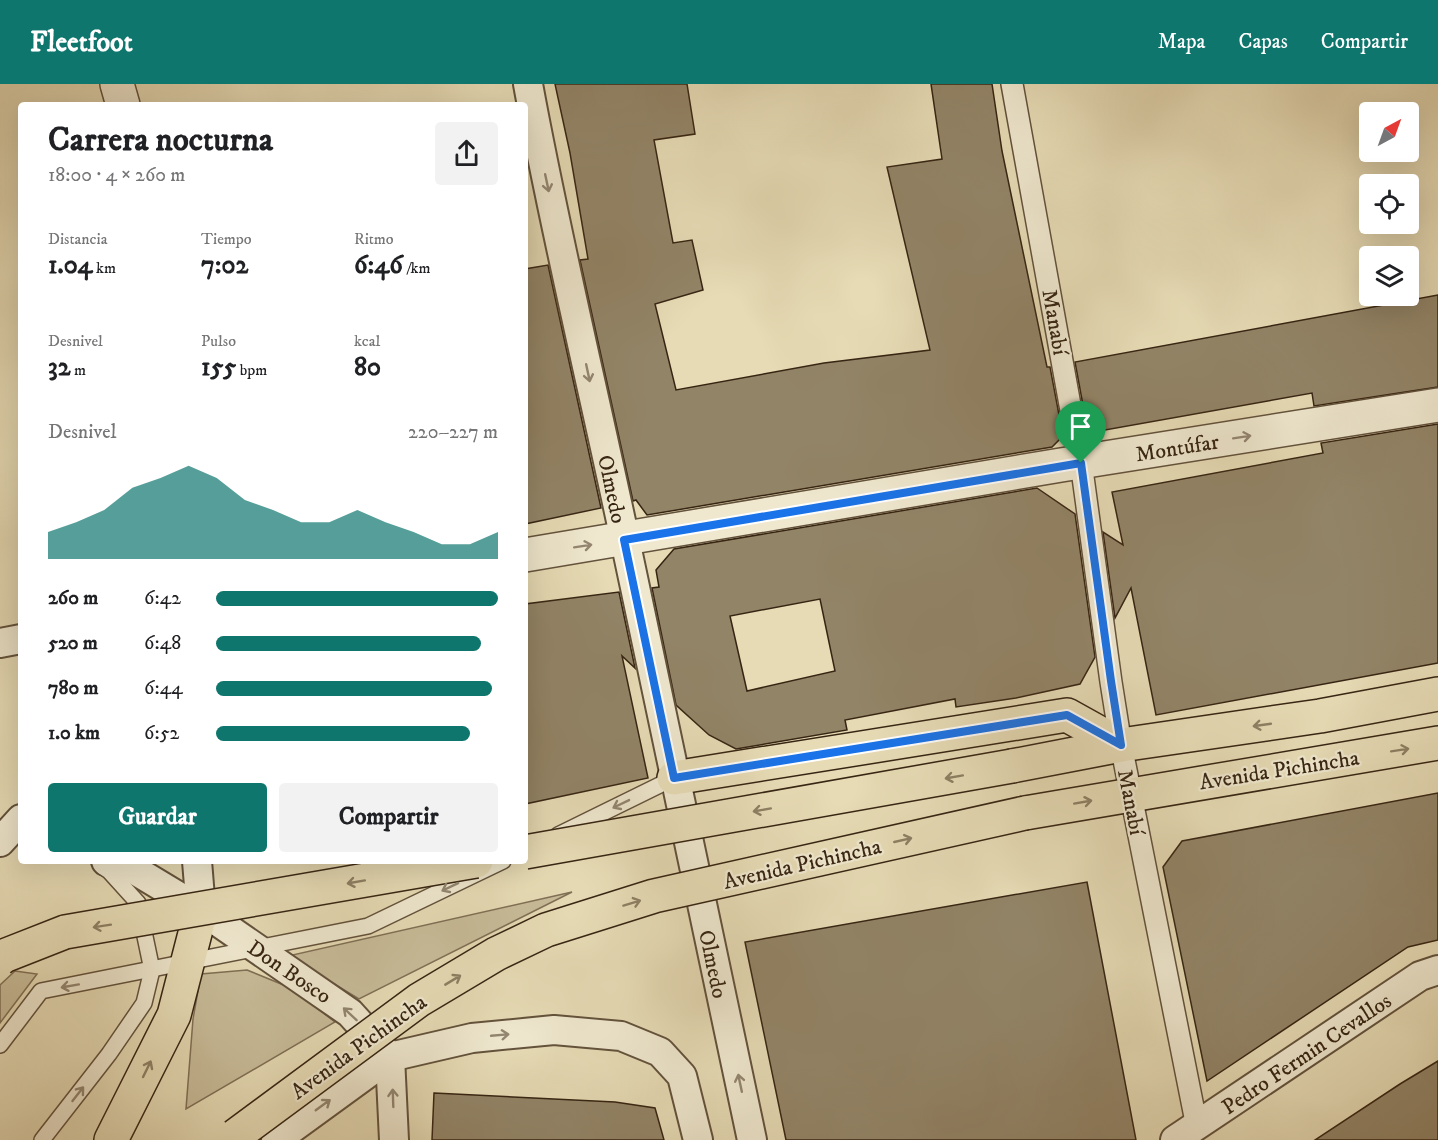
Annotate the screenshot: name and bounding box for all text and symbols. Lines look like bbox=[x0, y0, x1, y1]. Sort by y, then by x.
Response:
text: Fleetfoot bbox=[30, 25, 133, 60]
text: Mapa bbox=[1158, 29, 1205, 55]
text: Capas bbox=[1238, 29, 1288, 55]
text: Compartir bbox=[1321, 29, 1408, 55]
north arrow bbox=[1359, 102, 1419, 162]
map controls bbox=[1359, 102, 1419, 306]
text: Carrera nocturna bbox=[48, 120, 273, 161]
button: share bbox=[435, 122, 498, 185]
text: 18:00 · 4 × 260 m bbox=[48, 163, 185, 188]
one-way arrow bbox=[542, 172, 553, 192]
button: locate bbox=[1359, 174, 1419, 234]
text: Distancia bbox=[48, 229, 107, 249]
text: Tiempo bbox=[201, 229, 252, 249]
text: Ritmo bbox=[354, 229, 394, 249]
button: layers bbox=[1359, 246, 1419, 306]
text: 1.04 bbox=[48, 249, 93, 282]
text: 7:02 bbox=[201, 249, 248, 282]
text: 6:46 bbox=[354, 249, 403, 282]
text: km bbox=[93, 258, 116, 278]
text: /km bbox=[403, 258, 431, 278]
street label: Manabí bbox=[1035, 287, 1074, 359]
text: Desnivel bbox=[48, 331, 103, 351]
text: Pulso bbox=[201, 331, 236, 351]
text: kcal bbox=[354, 331, 380, 351]
text: 32 bbox=[48, 351, 70, 384]
text: 155 bbox=[201, 351, 236, 384]
text: 80 bbox=[354, 351, 381, 384]
text: m bbox=[70, 360, 86, 380]
text: bpm bbox=[236, 360, 267, 380]
one-way arrow bbox=[583, 363, 594, 382]
pin bbox=[1055, 401, 1106, 463]
icon: arrive bbox=[1064, 410, 1097, 443]
text: Desnivel bbox=[48, 420, 117, 445]
text: 220–227 m bbox=[408, 420, 498, 445]
street label: Montúfar bbox=[1134, 428, 1222, 468]
one-way arrow bbox=[1232, 431, 1252, 442]
street label: Olmedo bbox=[591, 453, 632, 526]
one-way arrow bbox=[572, 541, 592, 552]
text: 260 m bbox=[48, 586, 98, 611]
text: 6:42 bbox=[144, 586, 181, 611]
text: 520 m bbox=[48, 631, 98, 656]
text: 6:48 bbox=[144, 631, 181, 656]
text: 780 m bbox=[48, 676, 99, 701]
text: 6:44 bbox=[144, 676, 183, 701]
one-way arrow bbox=[1253, 720, 1272, 731]
text: 1.0 km bbox=[48, 721, 100, 746]
text: 6:52 bbox=[144, 721, 179, 746]
street label: Avenida Pichincha bbox=[1197, 744, 1362, 796]
one-way arrow bbox=[1389, 744, 1409, 755]
street label: Manabí bbox=[1111, 767, 1150, 839]
one-way arrow bbox=[945, 771, 965, 782]
button: Guardar bbox=[48, 783, 267, 852]
button: Compartir bbox=[279, 783, 498, 852]
one-way arrow bbox=[1073, 796, 1092, 807]
one-way arrow bbox=[612, 798, 630, 810]
one-way arrow bbox=[753, 805, 773, 816]
street label: Avenida Pichincha bbox=[721, 833, 885, 896]
one-way arrow bbox=[893, 834, 913, 845]
one-way arrow bbox=[347, 877, 366, 888]
one-way arrow bbox=[442, 881, 460, 893]
one-way arrow bbox=[622, 897, 641, 908]
one-way arrow bbox=[92, 921, 112, 932]
street label: Olmedo bbox=[692, 928, 733, 1001]
street label: Don Bosco bbox=[242, 934, 336, 1010]
one-way arrow bbox=[444, 973, 461, 985]
one-way arrow bbox=[61, 981, 80, 992]
street label: Pedro Fermin Cevallos bbox=[1217, 987, 1397, 1121]
street label: Avenida Pichincha bbox=[286, 988, 433, 1106]
one-way arrow bbox=[343, 1007, 358, 1022]
one-way arrow bbox=[490, 1029, 510, 1040]
one-way arrow bbox=[142, 1061, 154, 1079]
one-way arrow bbox=[734, 1074, 745, 1093]
one-way arrow bbox=[71, 1086, 84, 1102]
one-way arrow bbox=[388, 1089, 399, 1109]
one-way arrow bbox=[315, 1099, 331, 1111]

